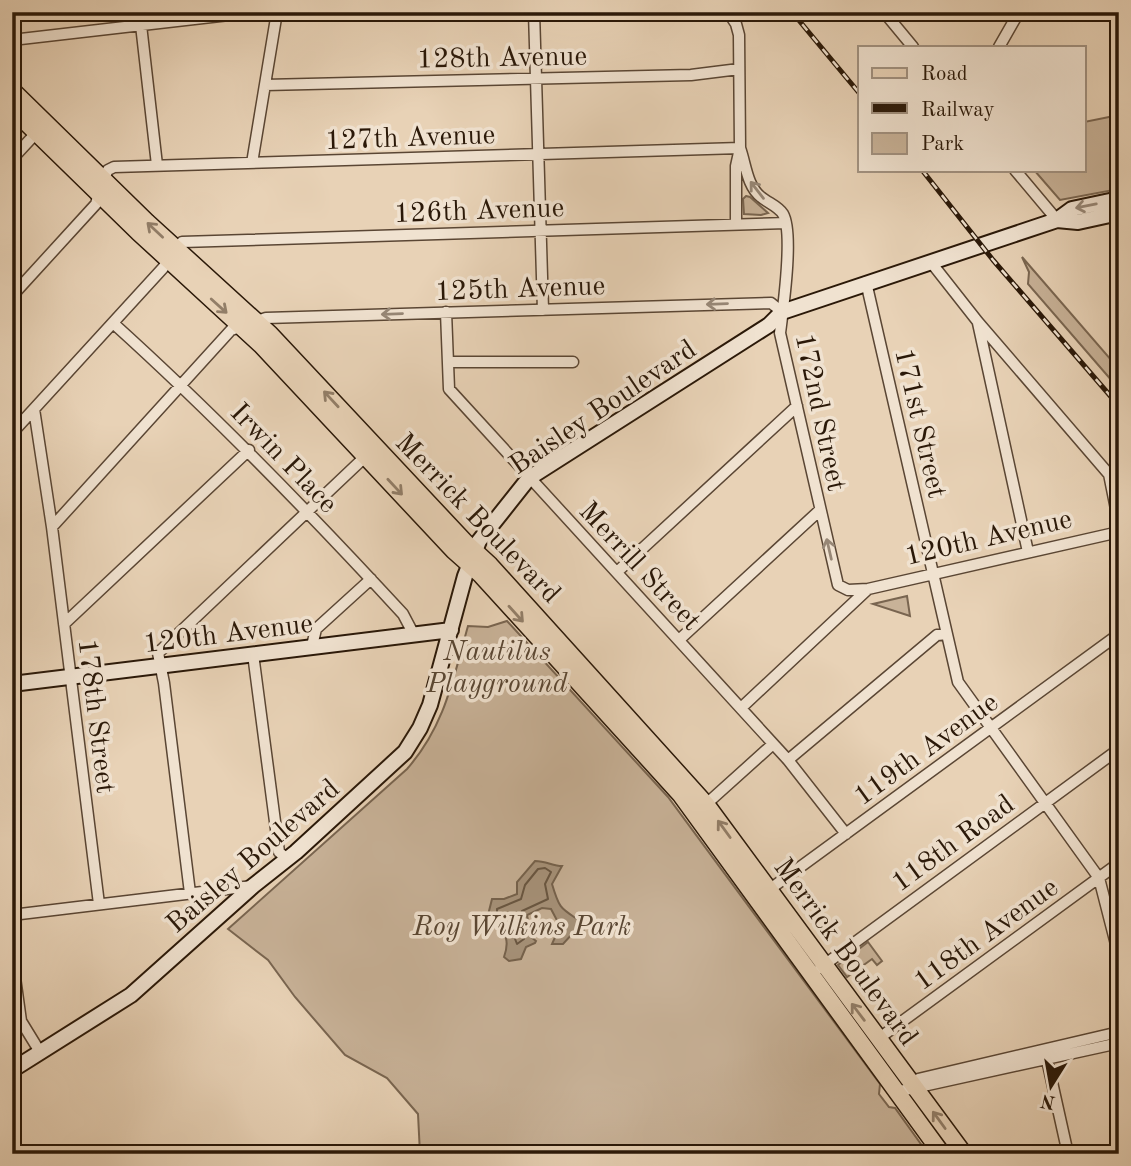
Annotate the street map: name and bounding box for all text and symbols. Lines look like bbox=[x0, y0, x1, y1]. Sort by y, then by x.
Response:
street label: 128th Avenue bbox=[417, 44, 588, 74]
legend bbox=[858, 46, 1086, 172]
text: Road bbox=[921, 64, 968, 85]
text: Railway bbox=[921, 100, 995, 121]
street label: 127th Avenue bbox=[324, 122, 496, 156]
text: Park bbox=[921, 134, 964, 155]
one-way arrow bbox=[749, 181, 765, 199]
street label: 126th Avenue bbox=[393, 195, 565, 229]
one-way arrow bbox=[1075, 199, 1098, 213]
one-way arrow bbox=[147, 221, 164, 238]
street label: 125th Avenue bbox=[434, 273, 606, 307]
one-way arrow bbox=[210, 298, 228, 314]
one-way arrow bbox=[706, 298, 729, 311]
one-way arrow bbox=[381, 307, 404, 321]
street label: 172nd Street bbox=[789, 331, 849, 494]
street label: Baisley Boulevard bbox=[505, 336, 702, 481]
street label: 171st Street bbox=[888, 346, 950, 501]
one-way arrow bbox=[323, 391, 340, 408]
street label: Irwin Place bbox=[224, 399, 342, 519]
street label: Merrick Boulevard bbox=[389, 429, 565, 609]
one-way arrow bbox=[386, 478, 403, 495]
street label: Merrill Street bbox=[573, 498, 705, 637]
street label: 120th Avenue bbox=[902, 506, 1075, 572]
one-way arrow bbox=[822, 539, 835, 561]
one-way arrow bbox=[508, 605, 525, 622]
street label: 120th Avenue bbox=[142, 611, 315, 659]
street label: 178th Street bbox=[72, 637, 118, 795]
park label: Nautilus Playground bbox=[425, 639, 568, 699]
street label: 119th Avenue bbox=[850, 689, 1004, 812]
street label: Baisley Boulevard bbox=[162, 775, 346, 939]
street label: 118th Road bbox=[887, 791, 1020, 898]
one-way arrow bbox=[717, 819, 732, 838]
street label: Merrick Boulevard bbox=[767, 854, 922, 1052]
street label: 118th Avenue bbox=[910, 874, 1064, 997]
park label: Roy Wilkins Park bbox=[412, 914, 631, 942]
one-way arrow bbox=[851, 1003, 866, 1022]
north arrow bbox=[1016, 1050, 1086, 1120]
text: N bbox=[1039, 1089, 1057, 1111]
one-way arrow bbox=[932, 1111, 947, 1130]

